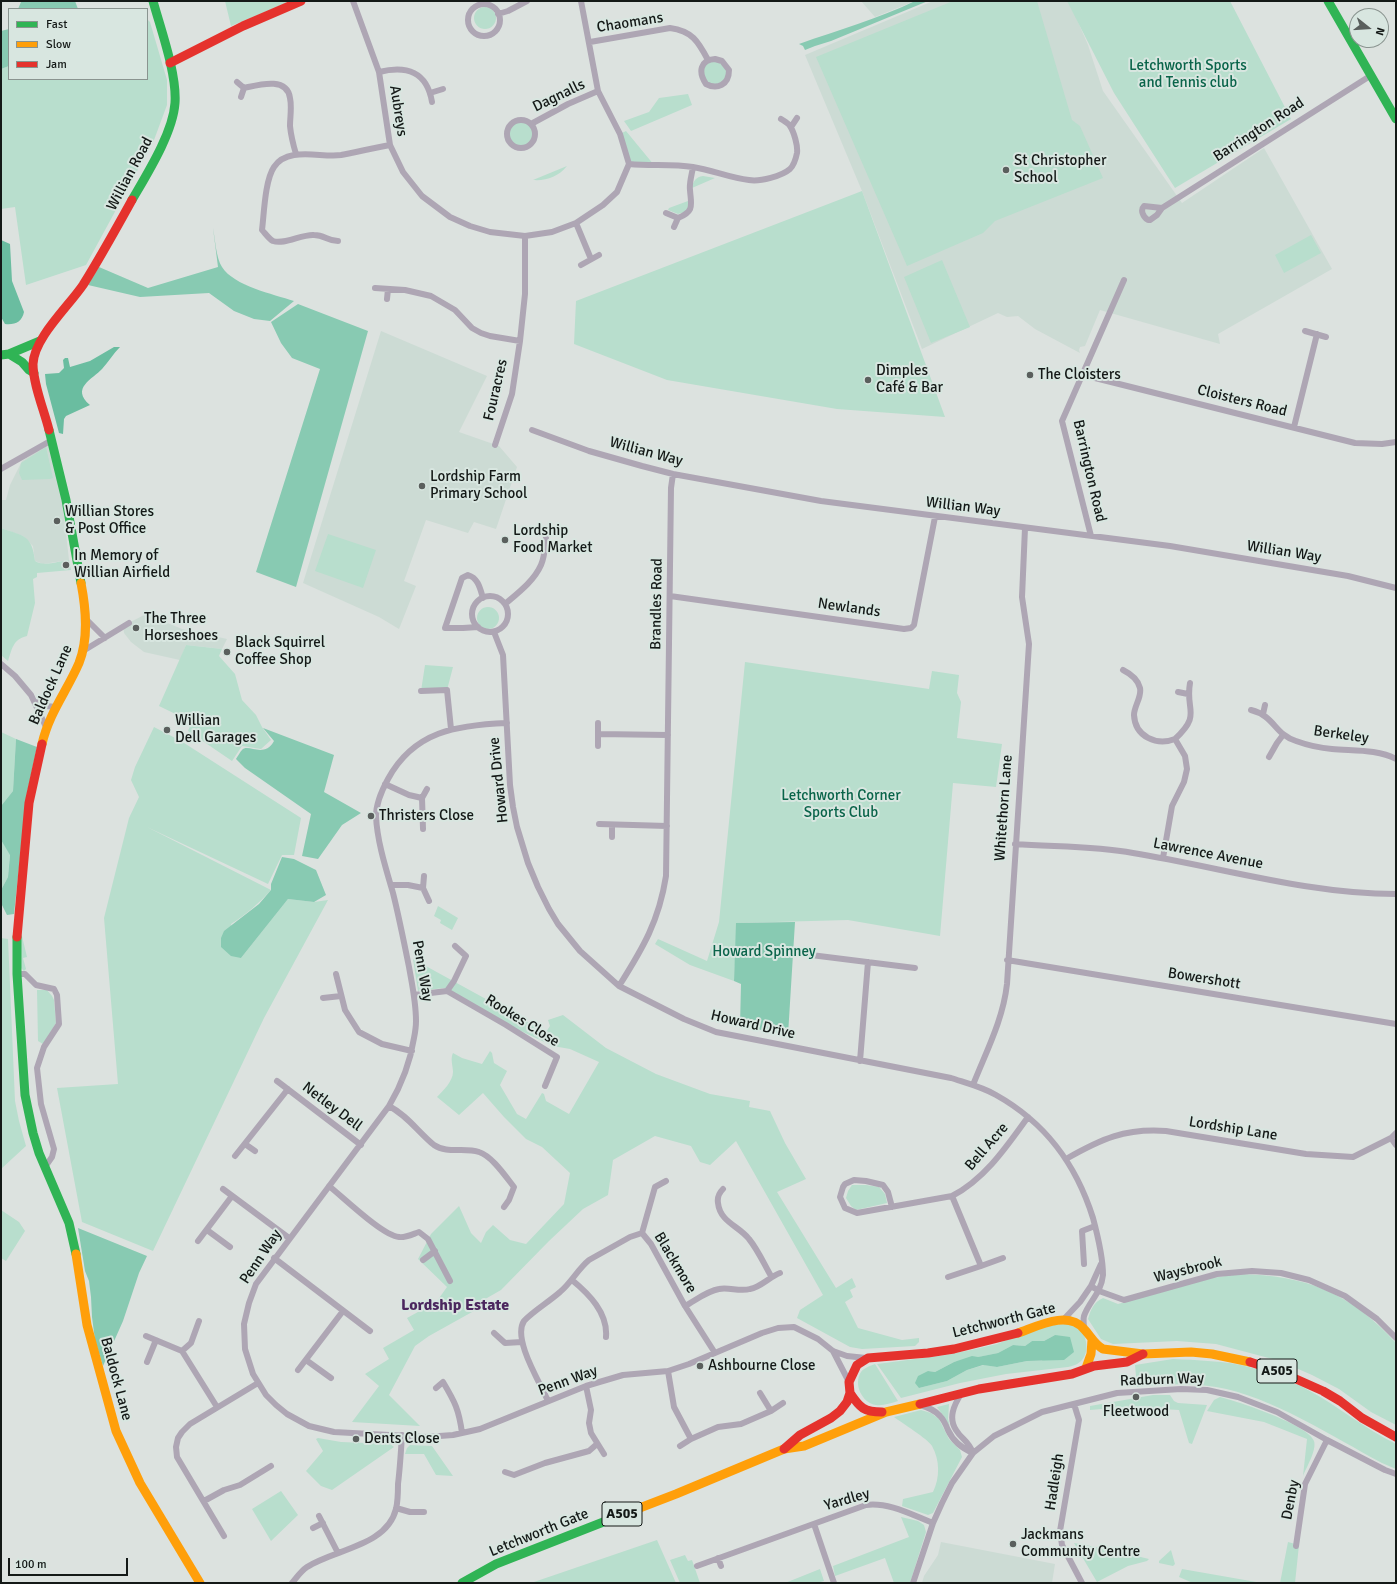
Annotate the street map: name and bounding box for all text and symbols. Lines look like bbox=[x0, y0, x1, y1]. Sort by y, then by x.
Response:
legend bbox=[8, 8, 148, 80]
north arrow bbox=[1349, 8, 1389, 48]
street label: Chaomans bbox=[596, 9, 664, 37]
text: Fast bbox=[46, 17, 67, 32]
text: N bbox=[1373, 26, 1387, 37]
text: Slow bbox=[46, 37, 71, 52]
text: Jam bbox=[46, 57, 67, 72]
park label: Letchworth Sports and Tennis club bbox=[1129, 57, 1247, 92]
street label: Dagnalls bbox=[530, 76, 588, 116]
street label: Aubreys bbox=[385, 84, 411, 138]
street label: Barrington Road bbox=[1210, 94, 1308, 166]
street label: Willian Road bbox=[103, 134, 157, 214]
place label: St Christopher School bbox=[1014, 152, 1107, 187]
marker: St Christopher School bbox=[1001, 165, 1011, 175]
street label: Fouracres bbox=[480, 357, 512, 423]
place label: Dimples Café & Bar bbox=[876, 362, 943, 397]
place label: The Cloisters bbox=[1038, 366, 1121, 384]
marker: The Cloisters bbox=[1025, 370, 1035, 380]
marker: Dimples Café & Bar bbox=[863, 375, 873, 385]
street label: Cloisters Road bbox=[1195, 381, 1289, 421]
street label: Barrington Road bbox=[1068, 418, 1110, 524]
street label: Willian Way bbox=[607, 434, 685, 470]
place label: Lordship Farm Primary School bbox=[430, 468, 527, 503]
marker: Lordship Farm Primary School bbox=[417, 481, 427, 491]
street label: Willian Way bbox=[925, 493, 1001, 521]
place label: Willian Stores & Post Office bbox=[65, 503, 154, 538]
marker: Willian Stores & Post Office bbox=[52, 516, 62, 526]
place label: Lordship Food Market bbox=[513, 522, 592, 557]
marker: Lordship Food Market bbox=[500, 535, 510, 545]
street label: Willian Way bbox=[1245, 537, 1323, 567]
place label: In Memory of Willian Airfield bbox=[74, 547, 170, 582]
street label: Brandles Road bbox=[647, 558, 667, 650]
marker: In Memory of Willian Airfield bbox=[61, 560, 71, 570]
street label: Newlands bbox=[817, 595, 881, 621]
place label: The Three Horseshoes bbox=[144, 610, 218, 645]
marker: The Three Horseshoes bbox=[131, 623, 141, 633]
place label: Black Squirrel Coffee Shop bbox=[235, 634, 325, 669]
street label: Baldock Lane bbox=[25, 642, 77, 728]
marker: Black Squirrel Coffee Shop bbox=[222, 647, 232, 657]
place label: Willian Dell Garages bbox=[175, 712, 256, 747]
street label: Berkeley bbox=[1312, 722, 1370, 748]
marker: Willian Dell Garages bbox=[162, 725, 172, 735]
street label: Howard Drive bbox=[486, 736, 512, 824]
street label: Whitethorn Lane bbox=[991, 754, 1017, 862]
park label: Letchworth Corner Sports Club bbox=[781, 787, 901, 822]
place label: Thristers Close bbox=[379, 807, 474, 825]
marker: Thristers Close bbox=[366, 811, 376, 821]
street label: Lawrence Avenue bbox=[1152, 835, 1264, 873]
street label: Penn Way bbox=[408, 939, 436, 1003]
park label: Howard Spinney bbox=[712, 943, 816, 961]
street label: Bowershott bbox=[1166, 964, 1242, 994]
street label: Rookes Close bbox=[482, 991, 562, 1051]
street label: Howard Drive bbox=[709, 1007, 797, 1043]
street label: Netley Dell bbox=[298, 1079, 366, 1135]
street label: Lordship Lane bbox=[1187, 1113, 1279, 1145]
street label: Bell Acre bbox=[961, 1119, 1013, 1175]
street label: Penn Way bbox=[236, 1226, 286, 1288]
street label: Blackmore bbox=[650, 1229, 700, 1297]
street label: Waysbrook bbox=[1152, 1253, 1224, 1287]
district label: Lordship Estate bbox=[401, 1296, 509, 1316]
street label: Letchworth Gate bbox=[951, 1299, 1057, 1343]
street label: Baldock Lane bbox=[96, 1335, 136, 1423]
place label: Ashbourne Close bbox=[708, 1357, 816, 1375]
road number: A505 bbox=[1257, 1359, 1297, 1383]
marker: Ashbourne Close bbox=[695, 1361, 705, 1371]
street label: Penn Way bbox=[536, 1362, 600, 1400]
street label: Radburn Way bbox=[1120, 1370, 1204, 1390]
marker: Fleetwood bbox=[1131, 1392, 1141, 1402]
place label: Fleetwood bbox=[1103, 1403, 1169, 1421]
place label: Dents Close bbox=[364, 1430, 440, 1448]
marker: Dents Close bbox=[351, 1434, 361, 1444]
street label: Hadleigh bbox=[1042, 1452, 1068, 1512]
street label: Denby bbox=[1278, 1478, 1304, 1522]
street label: Yardley bbox=[822, 1485, 872, 1515]
road number: A505 bbox=[602, 1502, 642, 1526]
street label: Letchworth Gate bbox=[487, 1505, 591, 1561]
place label: Jackmans Community Centre bbox=[1021, 1526, 1140, 1561]
marker: Jackmans Community Centre bbox=[1008, 1539, 1018, 1549]
scale bar bbox=[10, 1550, 130, 1576]
text: 100 m bbox=[15, 1557, 47, 1572]

